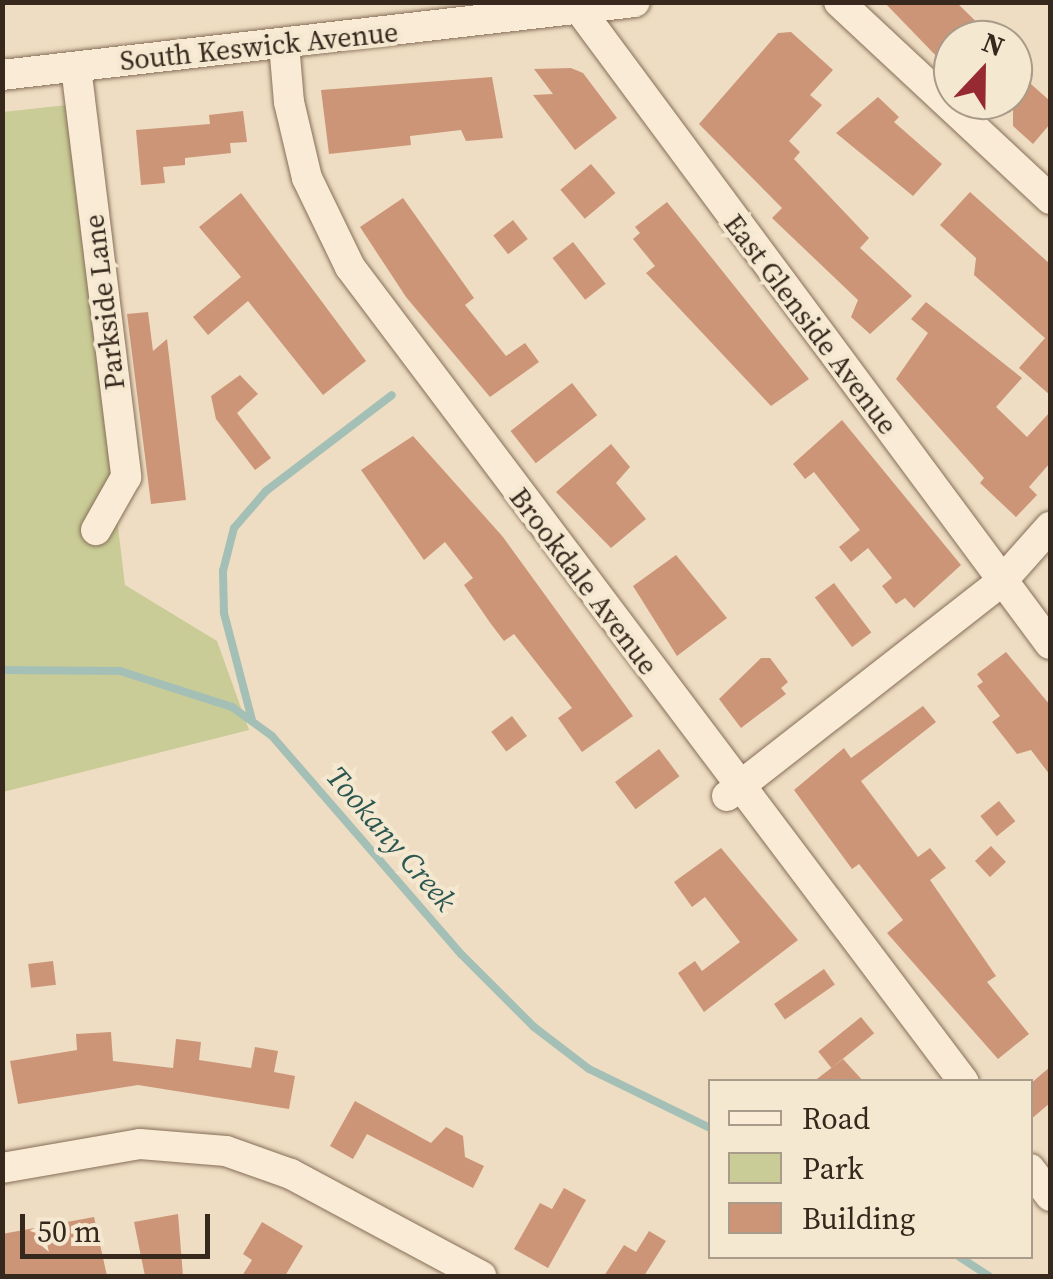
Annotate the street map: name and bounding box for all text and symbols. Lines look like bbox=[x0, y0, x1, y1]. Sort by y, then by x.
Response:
street label: South Keswick Avenue bbox=[118, 15, 400, 77]
north arrow bbox=[933, 20, 1033, 120]
text: N bbox=[977, 23, 1010, 65]
street label: East Glenside Avenue bbox=[717, 207, 905, 441]
street label: Parkside Lane bbox=[77, 212, 131, 392]
street label: Brookdale Avenue bbox=[503, 481, 665, 681]
water label: Tookany Creek bbox=[318, 759, 464, 919]
legend bbox=[708, 1079, 1033, 1259]
text: Road bbox=[802, 1098, 870, 1139]
text: Park bbox=[802, 1148, 864, 1189]
scale bar bbox=[25, 1194, 215, 1256]
text: Building bbox=[802, 1198, 915, 1239]
text: 50 m bbox=[37, 1211, 101, 1252]

